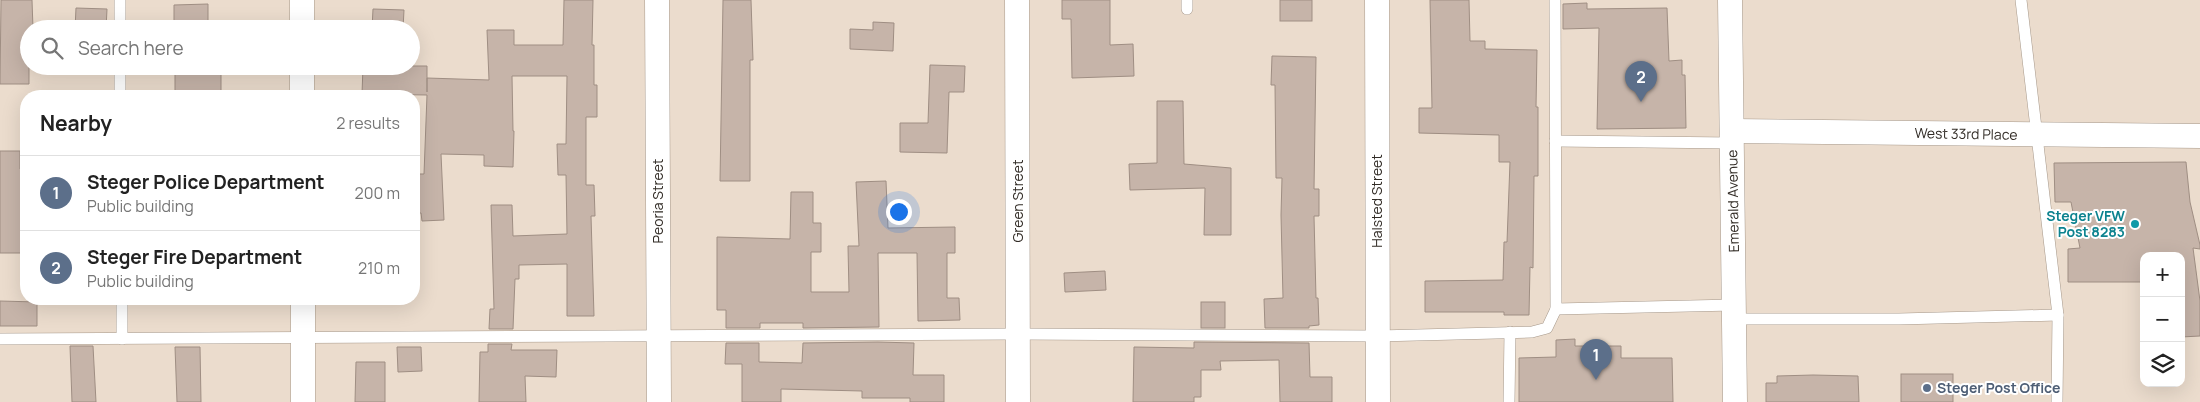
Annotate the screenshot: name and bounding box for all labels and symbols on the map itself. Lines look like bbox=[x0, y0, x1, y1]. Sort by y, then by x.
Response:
pin: 2 bbox=[1625, 61, 1657, 102]
street label: West 33rd Place bbox=[1914, 123, 2018, 144]
street label: Emerald Avenue bbox=[1722, 149, 1743, 253]
street label: Halsted Street bbox=[1367, 154, 1386, 248]
street label: Peoria Street bbox=[648, 158, 667, 243]
street label: Green Street bbox=[1008, 159, 1027, 243]
your location bbox=[886, 199, 912, 225]
place label: Steger VFW Post 8283 bbox=[2046, 206, 2125, 241]
marker: Steger VFW Post 8283 bbox=[2129, 218, 2141, 230]
pin: 1 bbox=[1580, 339, 1612, 380]
place label: Steger Post Office bbox=[1937, 378, 2060, 397]
marker: Steger Post Office bbox=[1921, 382, 1933, 394]

